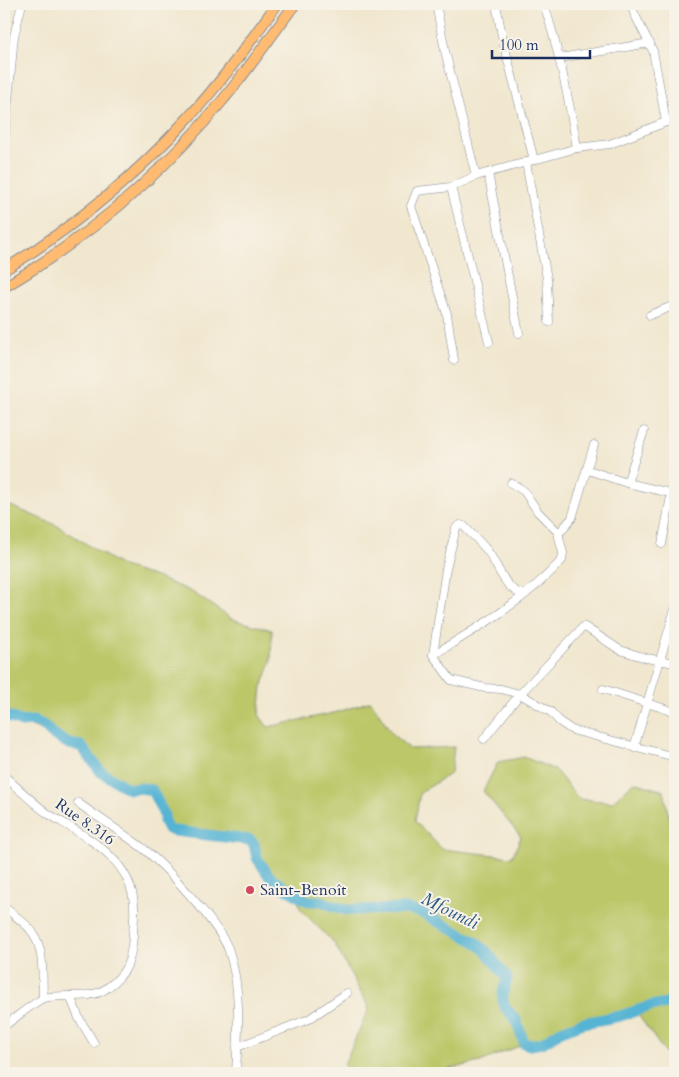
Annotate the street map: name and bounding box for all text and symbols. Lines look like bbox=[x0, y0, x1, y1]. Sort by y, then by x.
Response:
scale bar bbox=[492, 28, 589, 60]
text: 100 m bbox=[499, 35, 539, 55]
street label: Rue 8.316 bbox=[51, 793, 119, 851]
place label: Saint-Benoît bbox=[260, 879, 346, 901]
marker: Saint-Benoît bbox=[244, 884, 256, 896]
water label: Mfoundi bbox=[417, 886, 484, 936]

